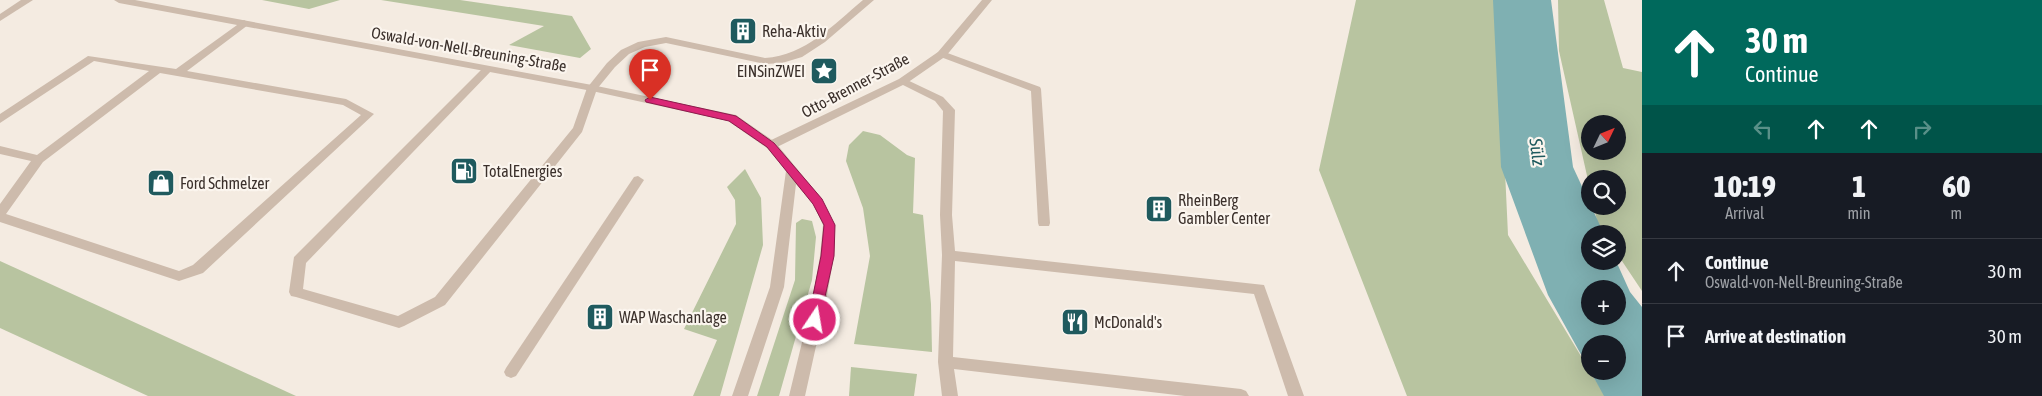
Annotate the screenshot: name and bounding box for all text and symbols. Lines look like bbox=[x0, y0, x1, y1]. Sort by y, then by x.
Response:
building icon: Reha-Aktiv bbox=[728, 16, 758, 46]
icon: ahead bbox=[1662, 20, 1727, 85]
text: 30 m bbox=[1745, 20, 1808, 60]
place label: Reha-Aktiv bbox=[762, 22, 827, 40]
street label: Oswald-von-Nell-Breuning-Straße bbox=[370, 23, 568, 76]
pin bbox=[629, 49, 671, 100]
street label: Otto-Brenner-Straße bbox=[798, 49, 912, 121]
icon: arrive bbox=[636, 56, 664, 84]
place icon: EINSinZWEI bbox=[809, 56, 839, 86]
text: Continue bbox=[1745, 61, 1819, 87]
place label: EINSinZWEI bbox=[737, 62, 805, 80]
north arrow bbox=[1581, 115, 1626, 160]
map controls bbox=[1581, 115, 1626, 380]
icon: left bbox=[1749, 115, 1777, 143]
icon: ahead bbox=[1802, 115, 1830, 143]
icon: ahead bbox=[1855, 115, 1883, 143]
icon: right bbox=[1908, 115, 1936, 143]
water label: Sülz bbox=[1525, 136, 1550, 168]
fuel station icon: TotalEnergies bbox=[449, 156, 479, 186]
place label: TotalEnergies bbox=[483, 162, 563, 181]
shop icon: Ford Schmelzer bbox=[146, 168, 176, 198]
text: 10:19 bbox=[1714, 169, 1776, 203]
text: 1 bbox=[1852, 169, 1866, 203]
text: 60 bbox=[1942, 169, 1970, 203]
button: search bbox=[1581, 170, 1626, 215]
place label: Ford Schmelzer bbox=[180, 174, 269, 192]
place label: RheinBerg Gambler Center bbox=[1178, 191, 1270, 227]
building icon: RheinBerg Gambler Center bbox=[1144, 194, 1174, 224]
text: Arrival bbox=[1725, 204, 1764, 222]
text: min bbox=[1848, 204, 1871, 222]
text: m bbox=[1950, 204, 1962, 222]
button: layers bbox=[1581, 225, 1626, 270]
text: Continue bbox=[1705, 251, 1769, 273]
icon: ahead bbox=[1662, 257, 1690, 285]
text: 30 m bbox=[1988, 260, 2022, 282]
text: Oswald-von-Nell-Breuning-Straße bbox=[1705, 273, 1903, 291]
button: + bbox=[1581, 280, 1626, 325]
position arrow bbox=[788, 293, 840, 345]
building icon: WAP Waschanlage bbox=[585, 302, 615, 332]
restaurant icon: McDonald's bbox=[1060, 307, 1090, 337]
place label: WAP Waschanlage bbox=[619, 308, 727, 327]
place label: McDonald's bbox=[1094, 313, 1163, 331]
icon: arrive bbox=[1662, 322, 1690, 350]
text: Arrive at destination bbox=[1705, 325, 1846, 347]
text: 30 m bbox=[1988, 325, 2022, 347]
button: − bbox=[1581, 335, 1626, 380]

